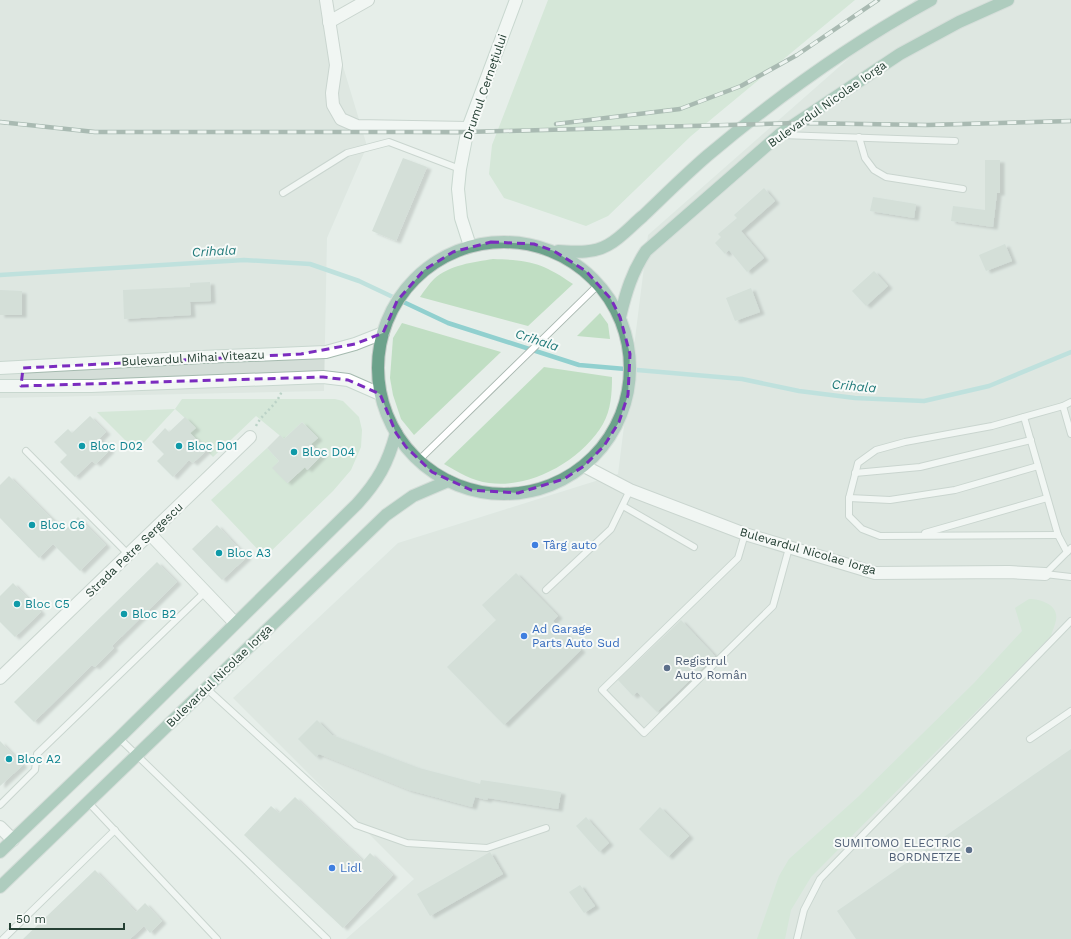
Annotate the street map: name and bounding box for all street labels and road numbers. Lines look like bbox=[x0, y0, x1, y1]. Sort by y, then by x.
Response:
street label: Drumul Cernețiului bbox=[460, 32, 510, 142]
street label: Bulevardul Nicolae Iorga bbox=[765, 58, 889, 150]
street label: Bulevardul Mihai Viteazu bbox=[121, 347, 265, 369]
street label: Strada Petre Sergescu bbox=[82, 500, 186, 600]
street label: Bulevardul Nicolae Iorga bbox=[738, 525, 878, 577]
street label: Bulevardul Nicolae Iorga bbox=[163, 622, 275, 730]

